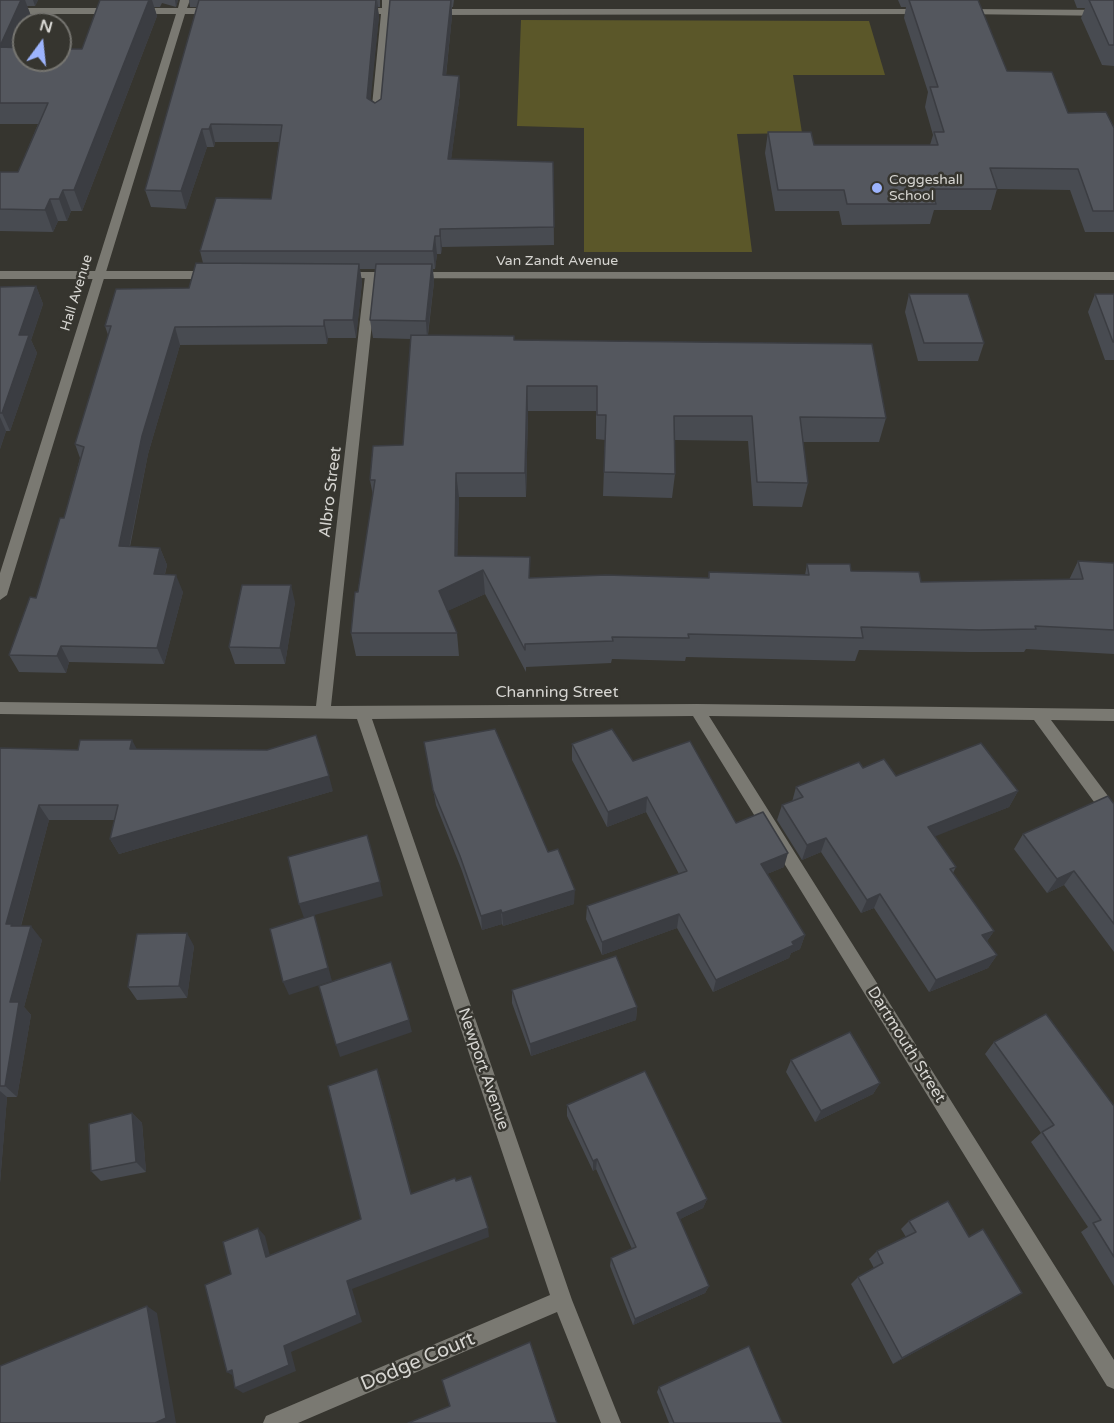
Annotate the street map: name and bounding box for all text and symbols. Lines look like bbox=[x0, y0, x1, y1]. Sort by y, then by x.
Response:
north arrow bbox=[12, 12, 72, 72]
text: N bbox=[37, 15, 55, 38]
place label: Coggeshall School bbox=[889, 172, 963, 204]
marker: Coggeshall School bbox=[870, 181, 884, 195]
street label: Hall Avenue bbox=[57, 253, 97, 333]
street label: Van Zandt Avenue bbox=[496, 253, 618, 269]
street label: Albro Street bbox=[316, 445, 346, 539]
street label: Channing Street bbox=[495, 683, 619, 703]
street label: Dartmouth Street bbox=[863, 984, 949, 1106]
street label: Newport Avenue bbox=[453, 1005, 513, 1133]
street label: Dodge Court bbox=[357, 1327, 479, 1397]

